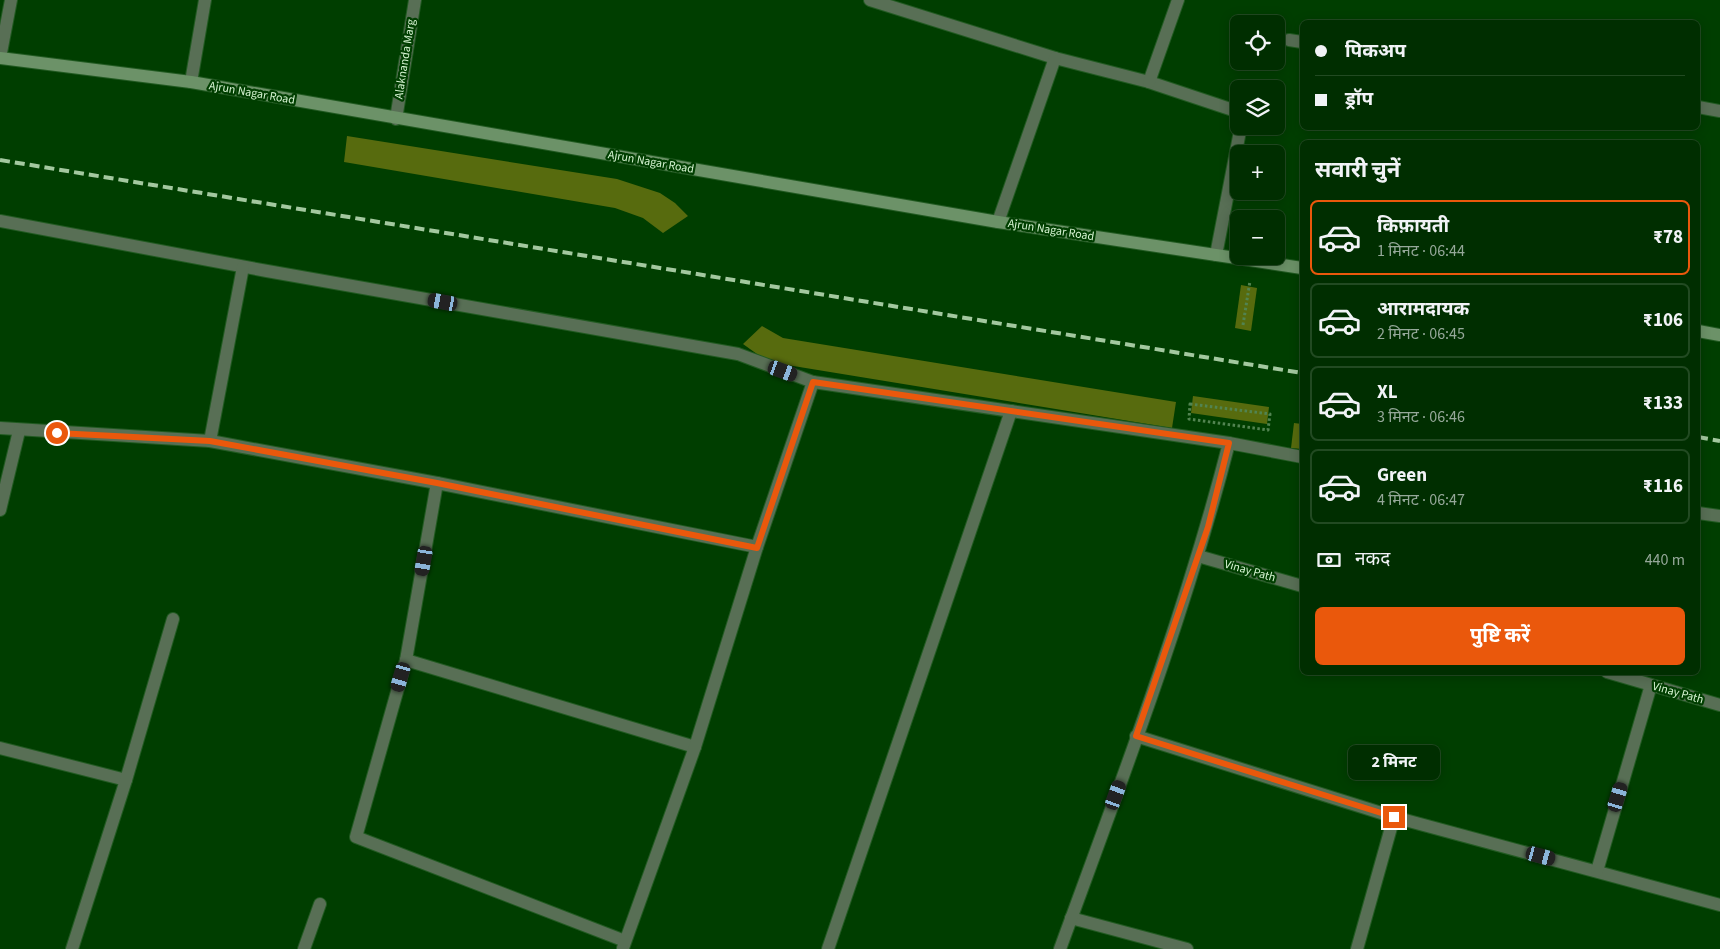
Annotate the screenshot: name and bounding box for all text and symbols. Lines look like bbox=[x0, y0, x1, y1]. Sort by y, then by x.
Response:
map controls bbox=[1230, 15, 1285, 265]
button: locate bbox=[1230, 15, 1285, 70]
street label: Alaknanda Marg bbox=[390, 18, 420, 100]
text: पिकअप bbox=[1345, 38, 1406, 65]
street label: Ajrun Nagar Road bbox=[208, 77, 296, 109]
button: layers bbox=[1230, 80, 1285, 135]
text: ड्रॉप bbox=[1345, 86, 1373, 113]
button: + bbox=[1230, 145, 1285, 200]
street label: Ajrun Nagar Road bbox=[607, 146, 695, 178]
text: सवारी चुनें bbox=[1315, 154, 1400, 186]
button: − bbox=[1230, 210, 1285, 265]
text: किफ़ायती bbox=[1377, 213, 1449, 240]
street label: Ajrun Nagar Road bbox=[1007, 215, 1095, 245]
icon: car bbox=[1317, 215, 1362, 260]
text: ₹78 bbox=[1653, 224, 1683, 251]
text: 1 मिनट · 06:44 bbox=[1377, 240, 1465, 262]
car bbox=[426, 292, 459, 312]
text: आरामदायक bbox=[1377, 296, 1469, 323]
icon: car bbox=[1317, 298, 1362, 343]
text: ₹106 bbox=[1643, 307, 1683, 334]
text: 2 मिनट · 06:45 bbox=[1377, 323, 1465, 345]
car bbox=[766, 359, 799, 383]
text: XL bbox=[1377, 379, 1398, 406]
icon: car bbox=[1317, 381, 1362, 426]
text: ₹133 bbox=[1643, 390, 1683, 417]
text: 3 मिनट · 06:46 bbox=[1377, 406, 1465, 428]
route start bbox=[46, 422, 68, 444]
text: Green bbox=[1377, 462, 1427, 489]
icon: car bbox=[1317, 464, 1362, 509]
text: ₹116 bbox=[1643, 473, 1683, 500]
text: 4 मिनट · 06:47 bbox=[1377, 489, 1465, 511]
car bbox=[414, 545, 433, 577]
icon: cash bbox=[1315, 546, 1343, 574]
text: नकद bbox=[1355, 546, 1390, 573]
text: 440 m bbox=[1645, 549, 1685, 571]
street label: Vinay Path bbox=[1222, 556, 1278, 586]
button: पुष्टि करें bbox=[1315, 607, 1685, 665]
car bbox=[389, 661, 412, 693]
street label: Vinay Path bbox=[1650, 678, 1706, 708]
callout: 2 मिनट bbox=[1348, 744, 1440, 780]
text: 2 मिनट bbox=[1371, 751, 1417, 773]
car bbox=[1103, 778, 1128, 812]
car bbox=[1606, 780, 1629, 814]
route end bbox=[1383, 806, 1405, 828]
car bbox=[1524, 845, 1557, 867]

